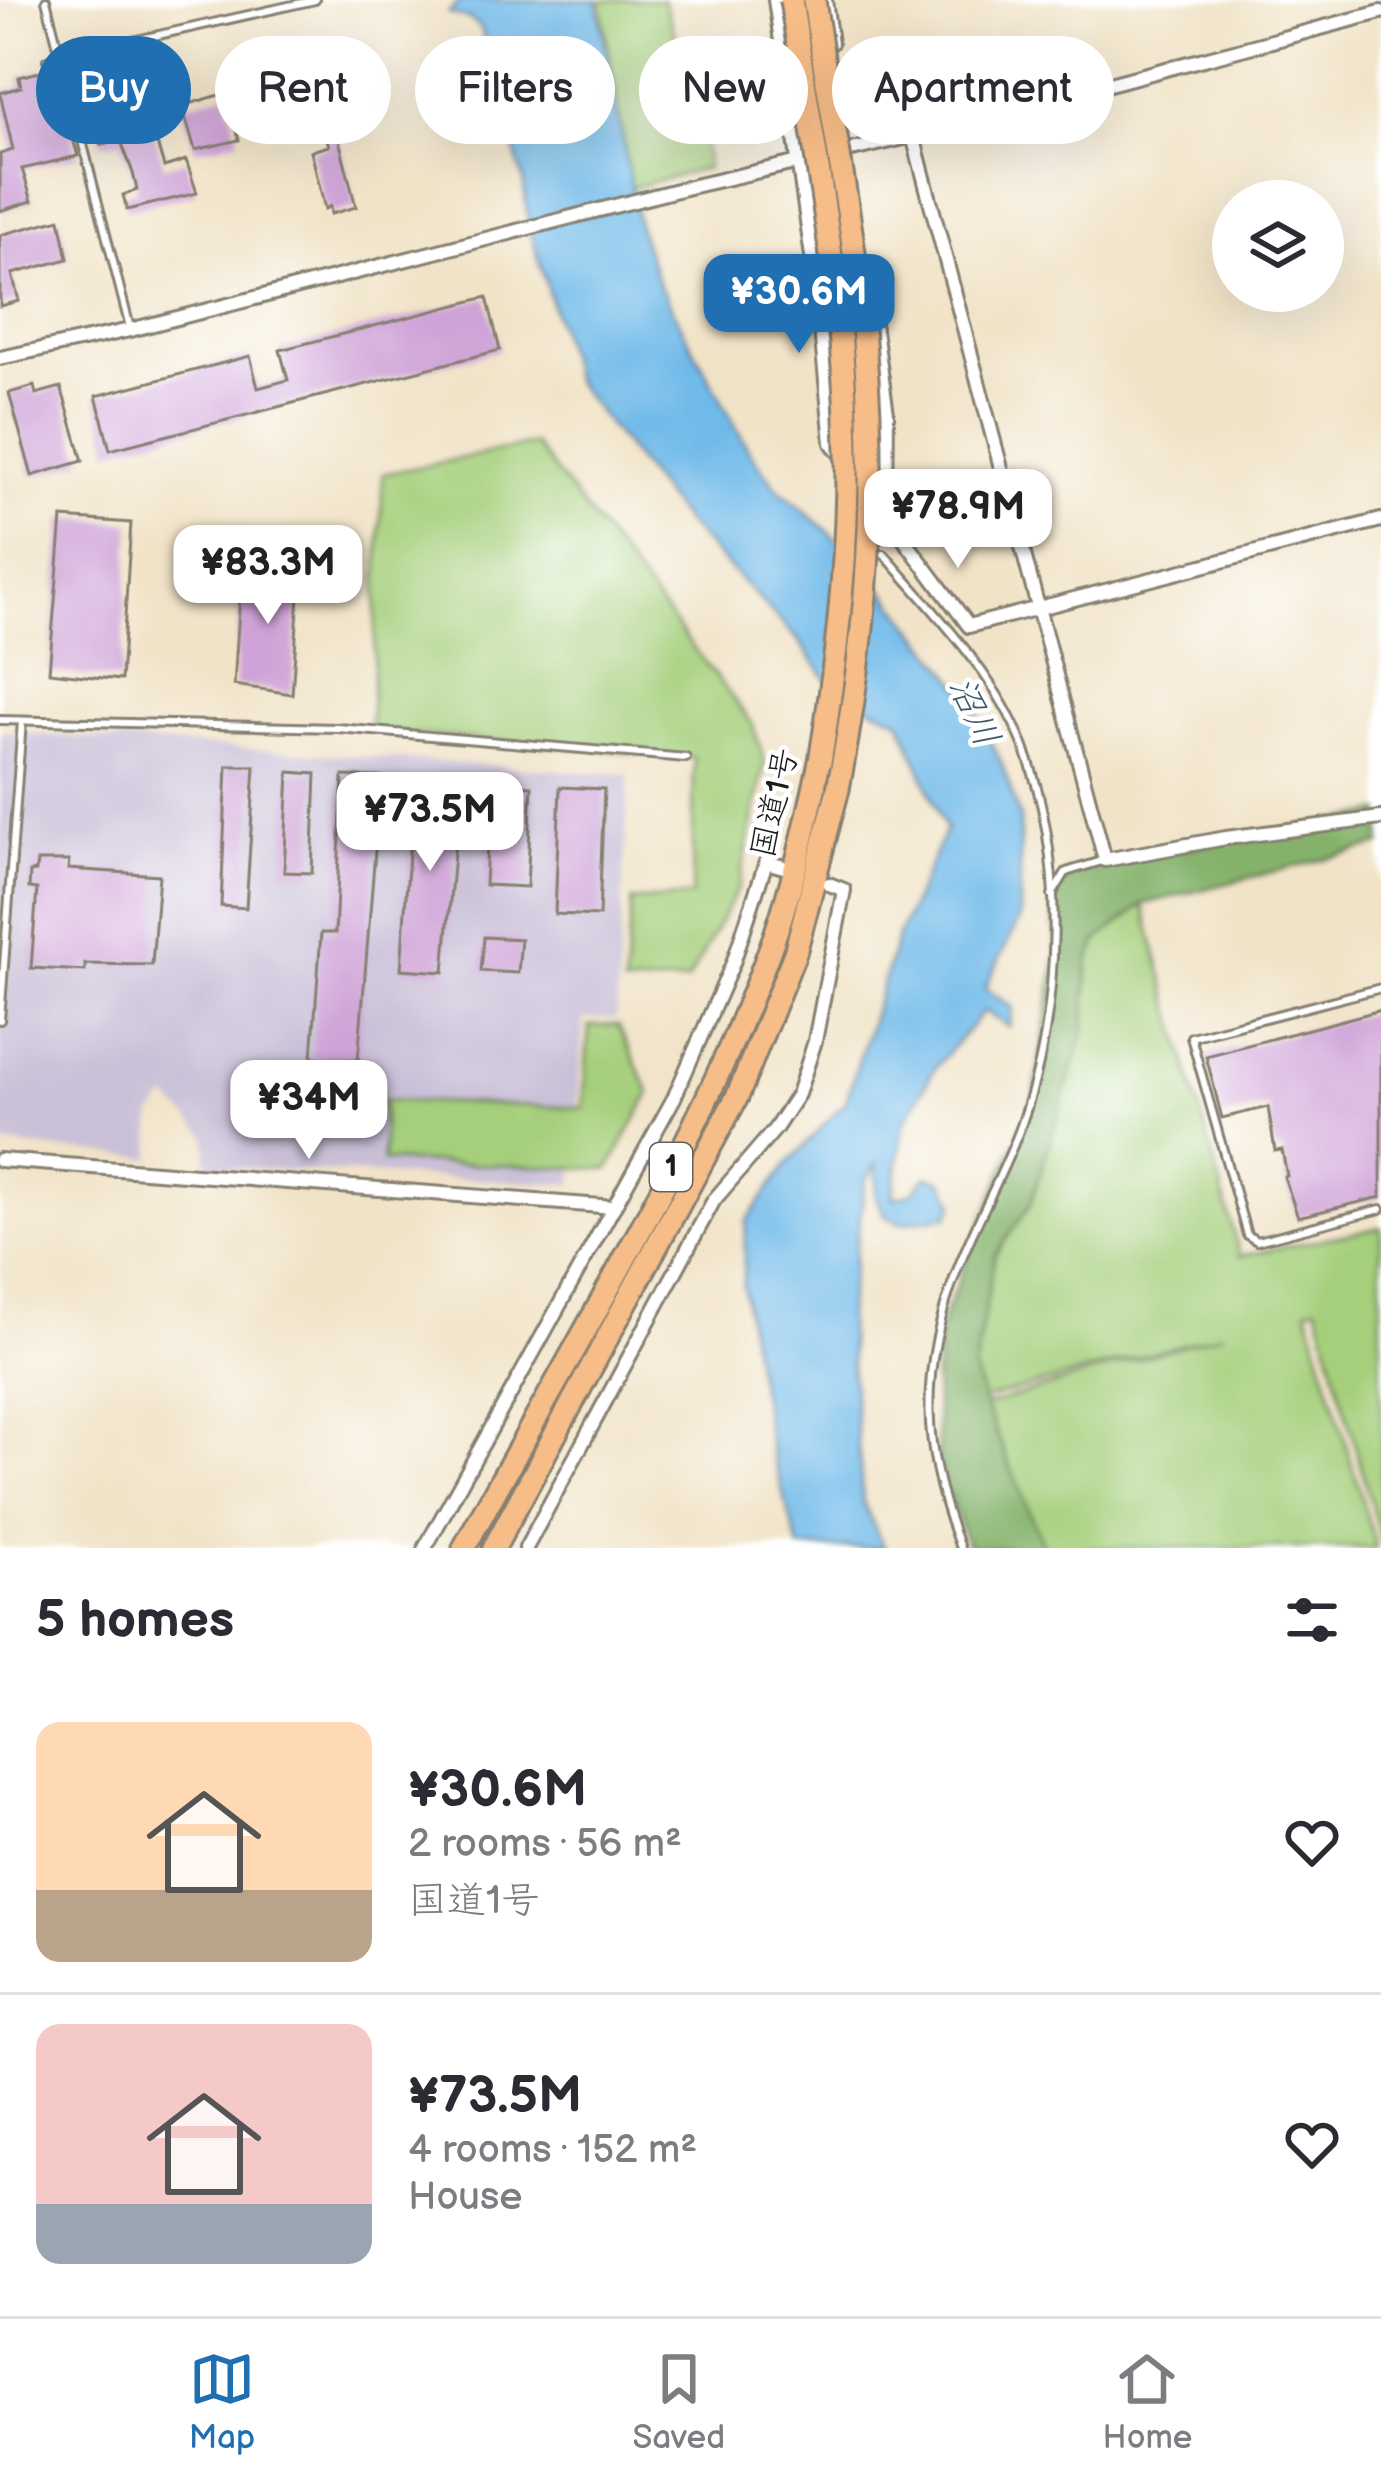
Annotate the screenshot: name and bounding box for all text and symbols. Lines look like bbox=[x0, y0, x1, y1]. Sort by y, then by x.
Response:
chip: Buy bbox=[36, 36, 191, 144]
chip: Rent bbox=[215, 36, 391, 144]
chip: Filters bbox=[415, 36, 615, 144]
chip: New bbox=[639, 36, 808, 144]
chip: Apartment bbox=[832, 36, 1114, 144]
map controls bbox=[1212, 180, 1344, 312]
button: layers bbox=[1212, 180, 1344, 312]
pin: ¥30.6M bbox=[701, 254, 897, 356]
text: ¥30.6M bbox=[731, 269, 867, 316]
pin: ¥78.9M bbox=[860, 469, 1056, 571]
text: ¥78.9M bbox=[891, 484, 1025, 531]
pin: ¥83.3M bbox=[170, 525, 366, 627]
text: ¥83.3M bbox=[200, 540, 336, 587]
water label: 沼川 bbox=[938, 670, 1008, 754]
street label: 国道1号 bbox=[743, 744, 807, 862]
pin: ¥73.5M bbox=[332, 772, 528, 874]
text: ¥73.5M bbox=[364, 787, 497, 834]
pin: ¥34M bbox=[238, 1060, 380, 1162]
text: ¥34M bbox=[257, 1075, 361, 1122]
road number: 1 bbox=[650, 1143, 692, 1191]
icon: filters bbox=[1279, 1587, 1345, 1653]
text: 5 homes bbox=[36, 1590, 234, 1651]
text: ¥30.6M bbox=[408, 1760, 587, 1821]
icon: home bbox=[132, 1770, 276, 1914]
icon: heart bbox=[1279, 1809, 1345, 1875]
text: 2 rooms · 56 m² bbox=[408, 1821, 682, 1868]
text: 国道1号 bbox=[408, 1878, 540, 1925]
text: ¥73.5M bbox=[408, 2066, 582, 2127]
icon: home bbox=[132, 2072, 276, 2216]
icon: heart bbox=[1279, 2111, 1345, 2177]
text: 4 rooms · 152 m² bbox=[408, 2127, 697, 2174]
text: House bbox=[408, 2174, 522, 2221]
tab: Map bbox=[189, 2346, 255, 2458]
tab: Saved bbox=[632, 2346, 725, 2458]
tab: Home bbox=[1103, 2346, 1192, 2458]

